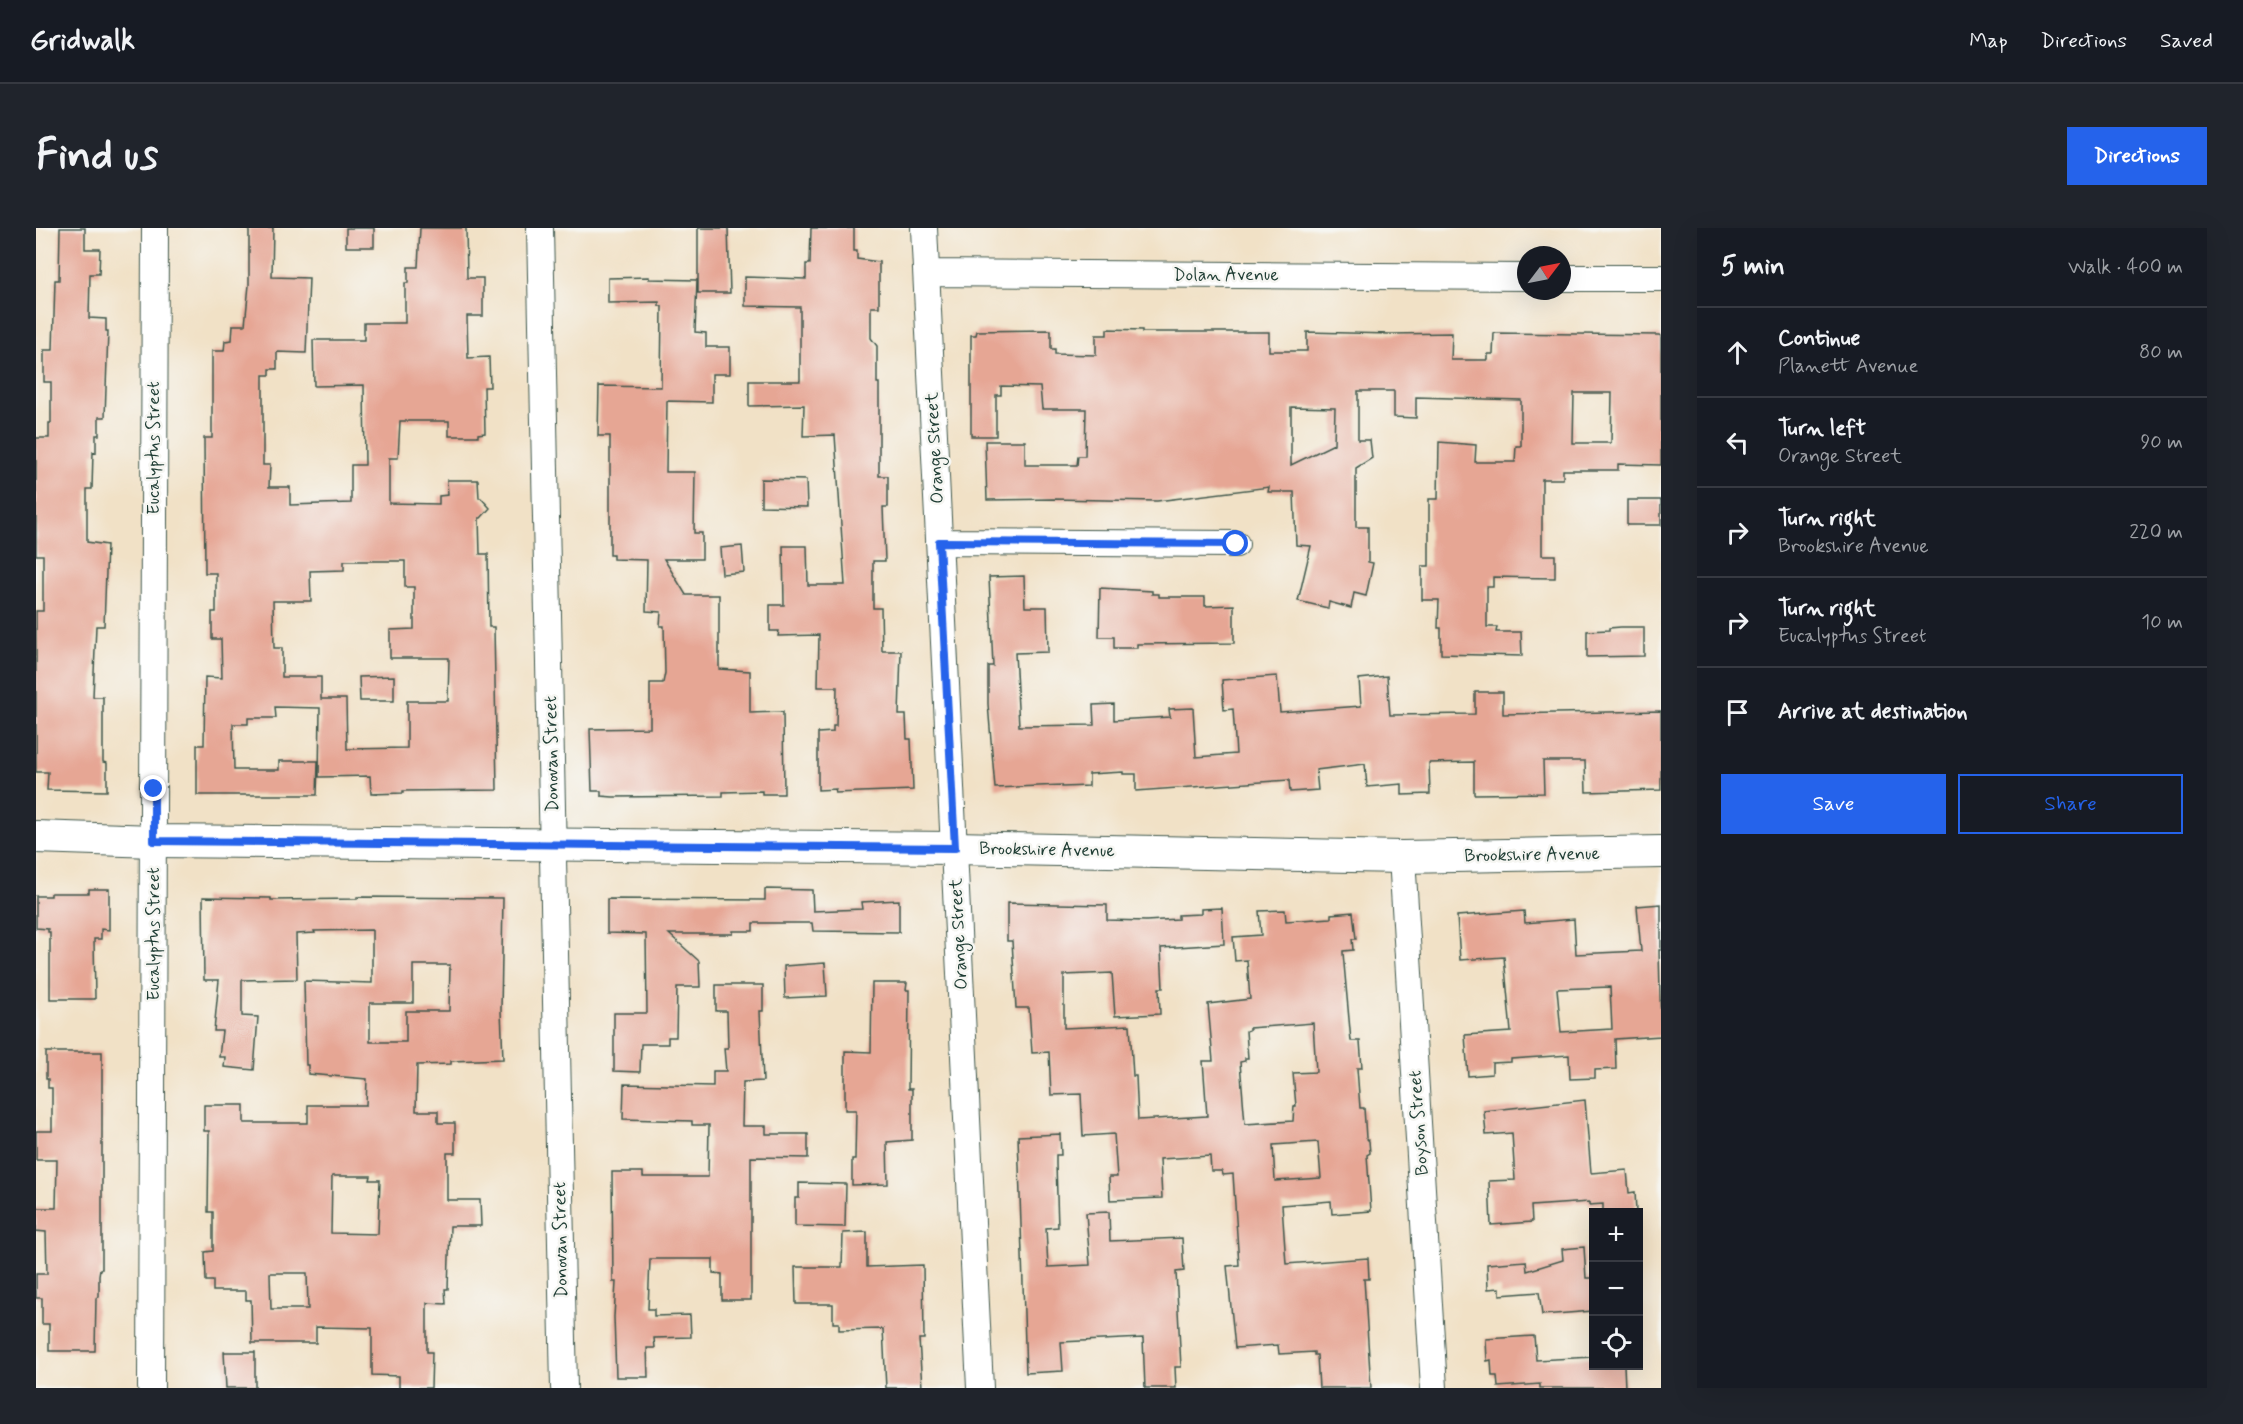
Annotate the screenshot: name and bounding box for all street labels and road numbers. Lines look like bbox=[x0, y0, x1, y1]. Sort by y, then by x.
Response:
street label: Dolan Avenue bbox=[1173, 263, 1279, 287]
street label: Eucalyptus Street bbox=[142, 381, 166, 515]
street label: Orange Street bbox=[920, 391, 951, 504]
street label: Donovan Street bbox=[539, 695, 565, 812]
street label: Brookshire Avenue bbox=[979, 837, 1115, 863]
street label: Brookshire Avenue bbox=[1464, 842, 1600, 868]
street label: Eucalyptus Street bbox=[142, 867, 166, 1001]
street label: Orange Street bbox=[944, 877, 975, 990]
street label: Boyson Street bbox=[1403, 1069, 1435, 1176]
street label: Donovan Street bbox=[548, 1181, 574, 1298]

